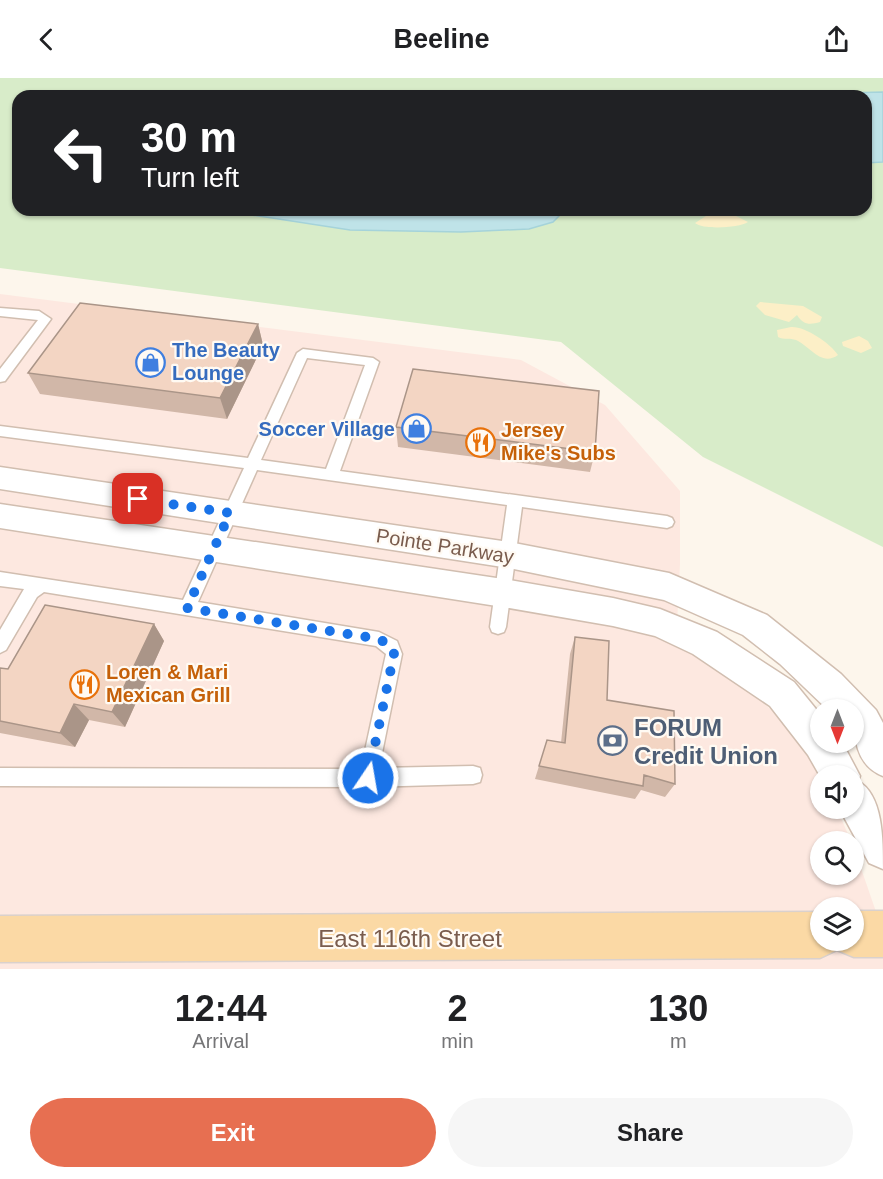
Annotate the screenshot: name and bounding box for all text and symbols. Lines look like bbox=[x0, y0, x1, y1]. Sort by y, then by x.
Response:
icon: back bbox=[30, 23, 63, 56]
icon: share bbox=[820, 23, 853, 56]
text: Beeline bbox=[393, 24, 490, 54]
icon: left bbox=[42, 114, 120, 192]
text: 30 m bbox=[141, 114, 237, 161]
text: Turn left bbox=[141, 163, 239, 193]
place label: The Beauty Lounge bbox=[172, 339, 281, 384]
shop icon: The Beauty Lounge bbox=[135, 346, 167, 378]
shop icon: Soccer Village bbox=[400, 413, 432, 445]
place label: Soccer Village bbox=[259, 418, 395, 440]
place label: Jersey Mike's Subs bbox=[501, 419, 616, 464]
restaurant icon: Jersey Mike's Subs bbox=[464, 426, 496, 458]
pin bbox=[112, 473, 163, 524]
icon: arrive bbox=[121, 482, 154, 515]
street label: Pointe Parkway bbox=[375, 524, 515, 568]
place label: Loren & Mari Mexican Grill bbox=[106, 661, 231, 706]
restaurant icon: Loren & Mari Mexican Grill bbox=[69, 668, 101, 700]
north arrow bbox=[810, 699, 864, 753]
map controls bbox=[810, 699, 864, 951]
place label: FORUM Credit Union bbox=[634, 714, 778, 769]
bank icon: FORUM Credit Union bbox=[597, 725, 629, 757]
position arrow bbox=[336, 746, 400, 810]
button: sound bbox=[810, 765, 864, 819]
button: search bbox=[810, 831, 864, 885]
button: layers bbox=[810, 897, 864, 951]
street label: East 116th Street bbox=[318, 925, 502, 952]
text: 12:44 bbox=[175, 988, 267, 1029]
text: 2 bbox=[447, 988, 467, 1029]
text: 130 bbox=[648, 988, 708, 1029]
text: Arrival bbox=[192, 1030, 249, 1052]
text: min bbox=[441, 1030, 474, 1052]
text: m bbox=[670, 1030, 687, 1052]
button: Exit bbox=[30, 1098, 436, 1167]
button: Share bbox=[448, 1098, 853, 1167]

